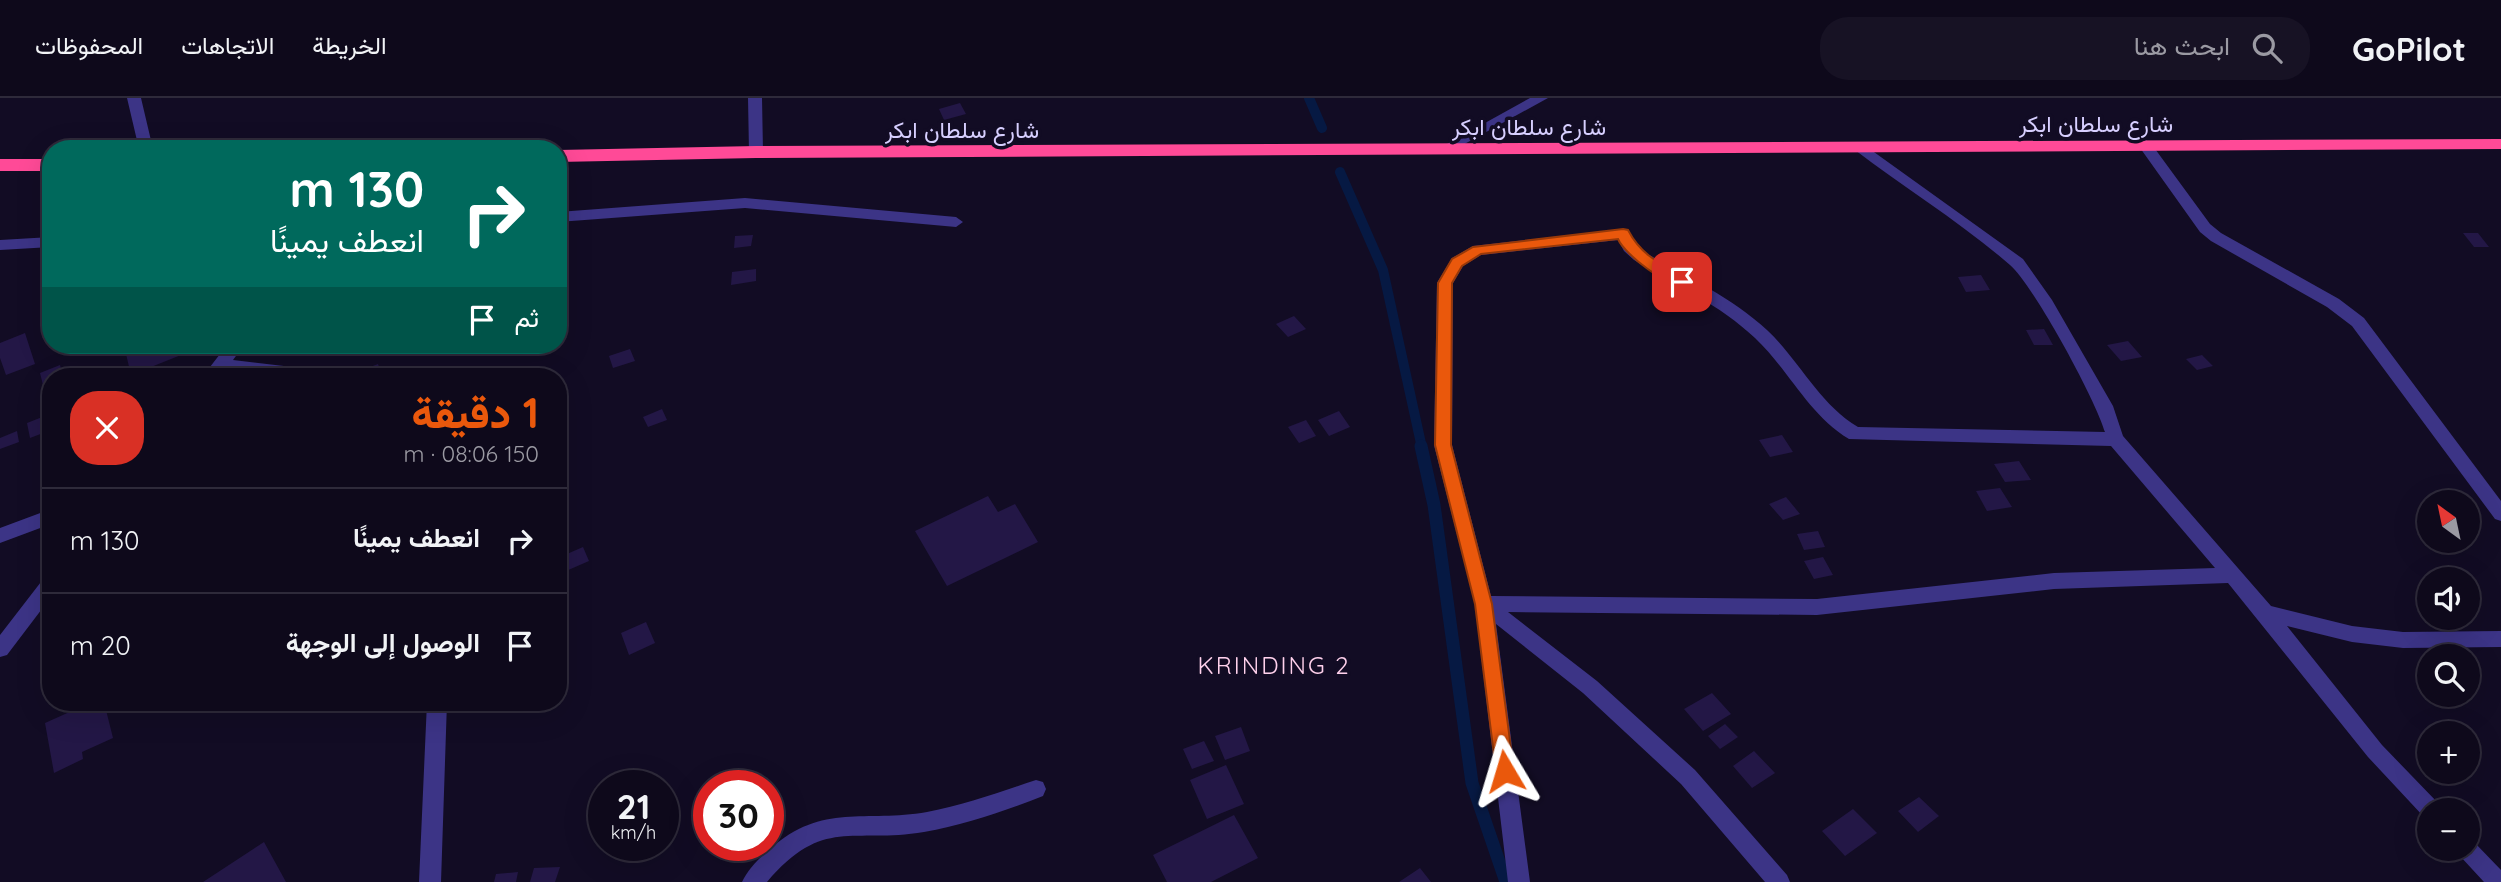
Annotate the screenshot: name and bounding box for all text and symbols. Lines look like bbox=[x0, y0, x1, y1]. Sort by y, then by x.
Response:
search box bbox=[1820, 17, 2310, 80]
text: GoPilot bbox=[2352, 28, 2466, 69]
text: ابحث هنا bbox=[2134, 29, 2230, 62]
icon: search bbox=[2248, 29, 2286, 67]
text: المحفوظات bbox=[35, 30, 143, 60]
text: الاتجاهات bbox=[181, 30, 274, 60]
text: الخريطة bbox=[312, 30, 387, 60]
street label: شارع سلطان ابكر bbox=[2018, 109, 2173, 140]
street label: شارع سلطان ابكر bbox=[1451, 112, 1606, 143]
street label: شارع سلطان ابكر bbox=[884, 115, 1039, 146]
text: 130 m bbox=[290, 158, 424, 219]
icon: right bbox=[448, 168, 539, 259]
text: انعطف يمينًا bbox=[270, 220, 424, 260]
pin bbox=[1652, 252, 1712, 312]
icon: arrive bbox=[1663, 263, 1701, 301]
icon: arrive bbox=[463, 301, 501, 339]
text: ثم bbox=[515, 301, 539, 334]
text: 1 دقيقة bbox=[411, 386, 539, 439]
button: close bbox=[70, 391, 144, 465]
text: 150 m · 08:06 bbox=[404, 439, 539, 468]
north arrow bbox=[2417, 490, 2480, 553]
map controls bbox=[2417, 490, 2480, 861]
text: انعطف يمينًا bbox=[353, 521, 480, 554]
icon: right bbox=[501, 522, 539, 560]
text: 130 m bbox=[70, 524, 140, 557]
button: sound bbox=[2417, 567, 2480, 630]
text: الوصول إلى الوجهة bbox=[286, 626, 480, 659]
icon: arrive bbox=[501, 627, 539, 665]
text: 20 m bbox=[70, 629, 131, 662]
button: search bbox=[2417, 644, 2480, 707]
district label: KRINDING 2 bbox=[1197, 650, 1351, 680]
button: + bbox=[2417, 721, 2480, 784]
position arrow bbox=[1468, 734, 1542, 808]
speed limit sign: 30 bbox=[693, 770, 784, 861]
text: 21 bbox=[617, 784, 650, 828]
button: − bbox=[2417, 798, 2480, 861]
text: km/h bbox=[611, 821, 656, 844]

